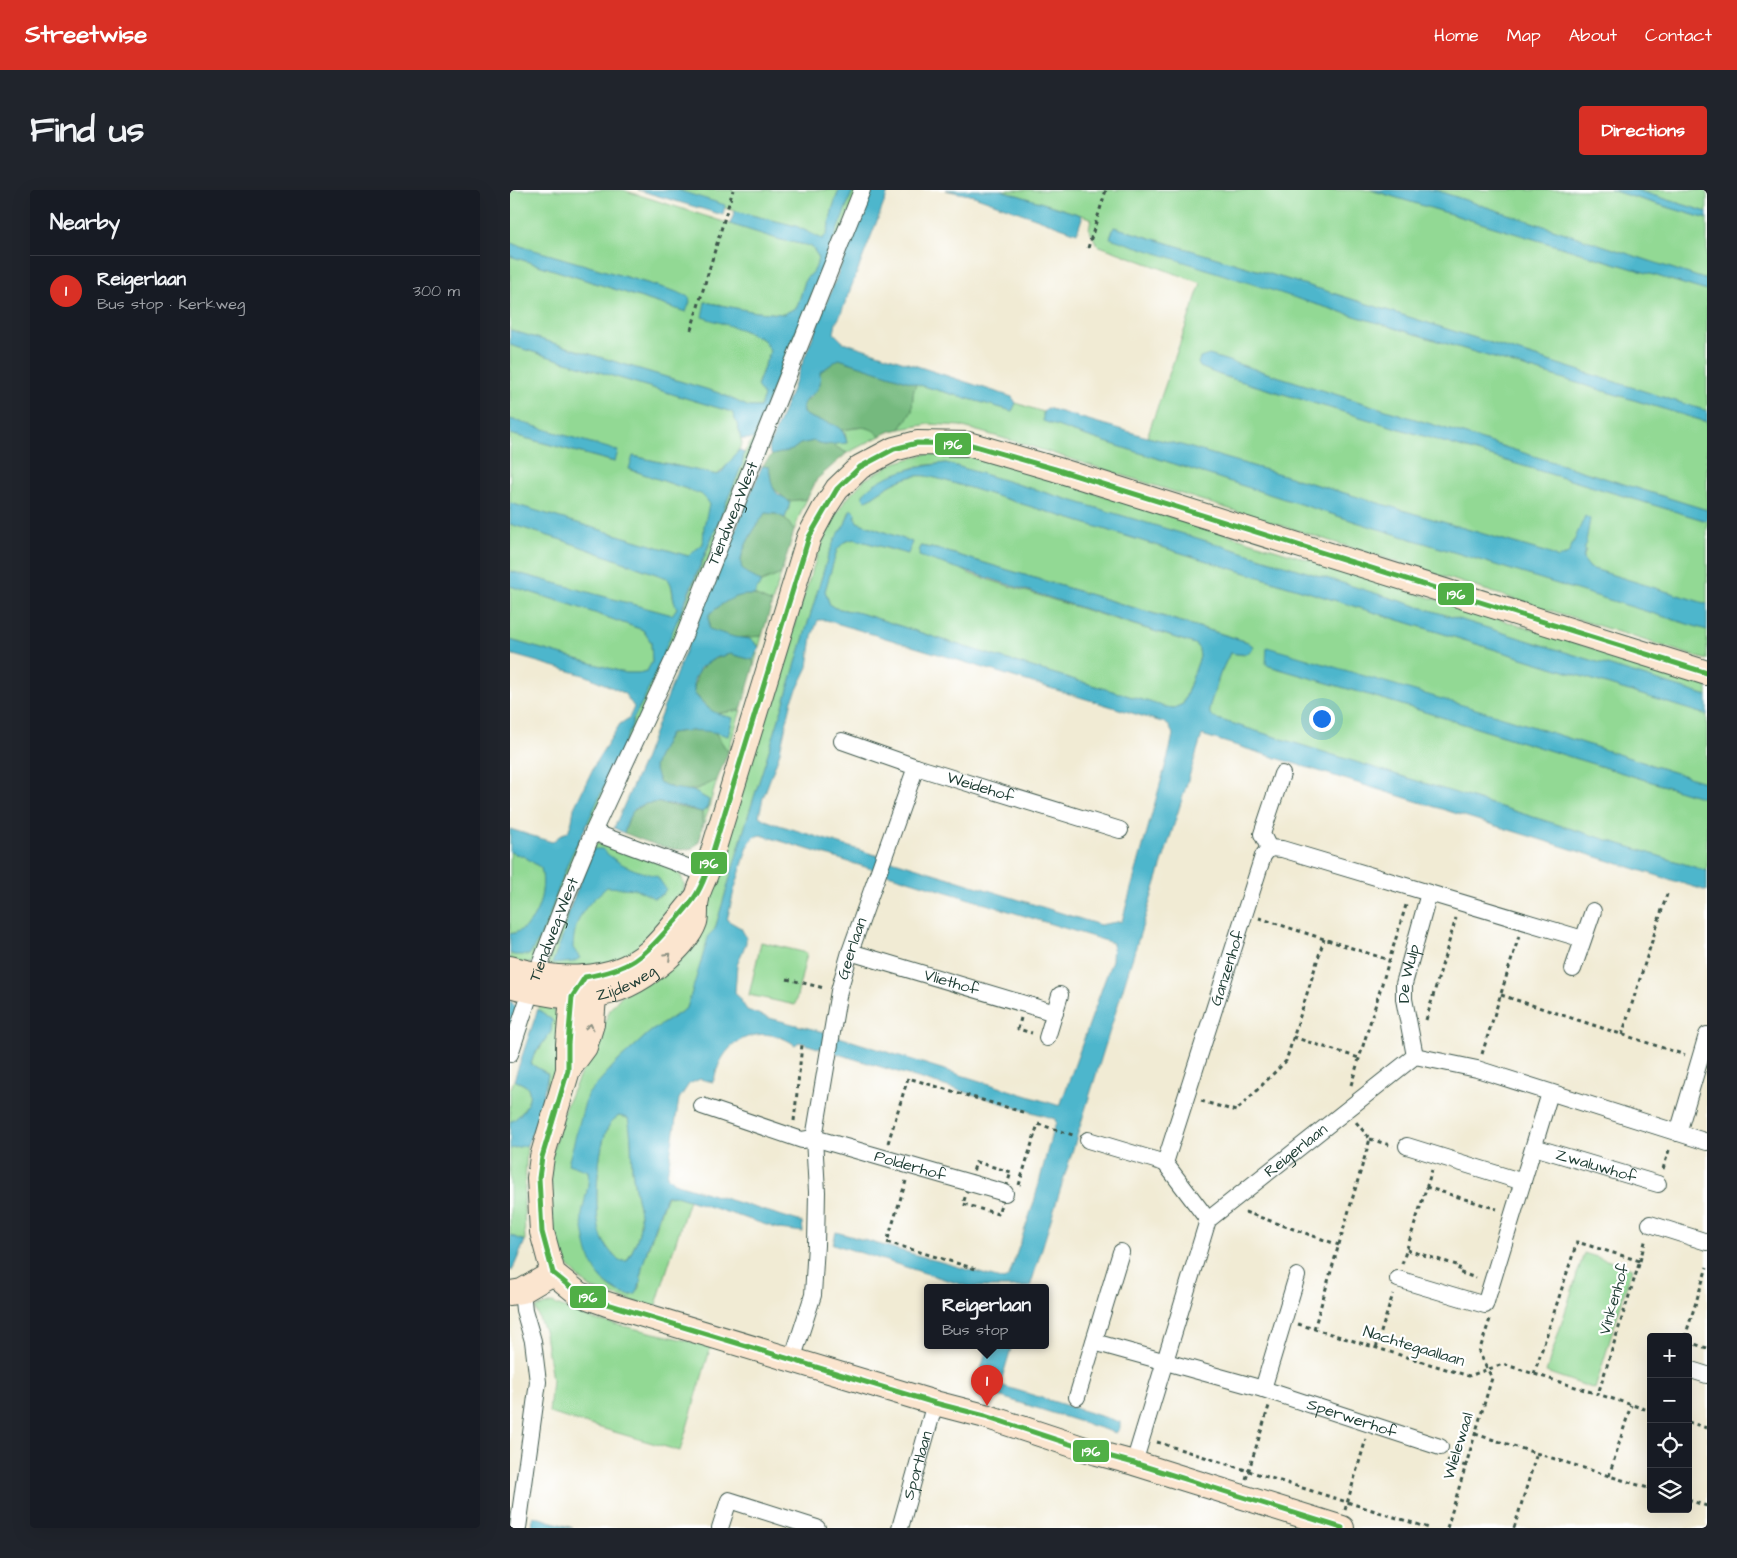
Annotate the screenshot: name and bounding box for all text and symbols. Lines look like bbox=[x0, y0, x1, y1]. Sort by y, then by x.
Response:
text: Streetwise bbox=[25, 18, 147, 52]
text: Home bbox=[1434, 23, 1479, 48]
text: Map bbox=[1507, 23, 1541, 48]
text: About bbox=[1569, 23, 1617, 48]
text: Contact bbox=[1645, 23, 1712, 48]
text: Find us bbox=[30, 106, 144, 155]
button: Directions bbox=[1579, 106, 1707, 155]
text: Nearby bbox=[50, 208, 120, 237]
text: Reigerlaan bbox=[97, 266, 186, 293]
text: 1 bbox=[65, 280, 67, 302]
text: 300 m bbox=[413, 280, 460, 302]
text: Bus stop · Kerkweg bbox=[97, 293, 245, 315]
line badge: 196 bbox=[934, 432, 972, 456]
text: 196 bbox=[944, 435, 962, 455]
street label: Tiendweg-West bbox=[702, 458, 764, 569]
line badge: 196 bbox=[1437, 582, 1475, 606]
text: 196 bbox=[1447, 585, 1465, 605]
your location bbox=[1309, 706, 1335, 732]
street label: Weidehof bbox=[944, 766, 1017, 808]
line badge: 196 bbox=[690, 851, 728, 875]
text: 196 bbox=[700, 854, 718, 874]
street label: Tiendweg-West bbox=[524, 873, 584, 984]
street label: Geerlaan bbox=[832, 915, 872, 982]
street label: Ganzenhof bbox=[1205, 927, 1250, 1009]
street label: De Wulp bbox=[1393, 941, 1425, 1003]
one-way arrow bbox=[663, 953, 672, 962]
street label: Zijdeweg bbox=[594, 960, 662, 1006]
street label: Vliethof bbox=[921, 964, 982, 1001]
one-way arrow bbox=[585, 1023, 595, 1032]
street label: Reigerlaan bbox=[1260, 1119, 1332, 1182]
street label: Zwaluwhof bbox=[1553, 1143, 1640, 1188]
street label: Polderhof bbox=[872, 1145, 949, 1187]
street label: Vinkenhof bbox=[1593, 1260, 1635, 1337]
popup bbox=[924, 1284, 1049, 1349]
line badge: 196 bbox=[569, 1285, 607, 1309]
text: 196 bbox=[579, 1288, 597, 1308]
text: Reigerlaan bbox=[942, 1292, 1031, 1319]
text: Bus stop bbox=[942, 1319, 1008, 1341]
street label: Nachtegaallaan bbox=[1360, 1320, 1468, 1373]
map controls bbox=[1647, 1333, 1692, 1513]
button: + bbox=[1647, 1333, 1692, 1378]
pin: 1 bbox=[971, 1365, 1003, 1406]
button: − bbox=[1647, 1378, 1692, 1423]
street label: Sperwerhof bbox=[1304, 1393, 1400, 1443]
street label: Wielewaal bbox=[1437, 1410, 1479, 1482]
button: locate bbox=[1647, 1423, 1692, 1468]
street label: Sportlaan bbox=[897, 1429, 938, 1502]
line badge: 196 bbox=[1072, 1439, 1110, 1463]
text: 196 bbox=[1082, 1442, 1100, 1462]
button: layers bbox=[1647, 1468, 1692, 1513]

